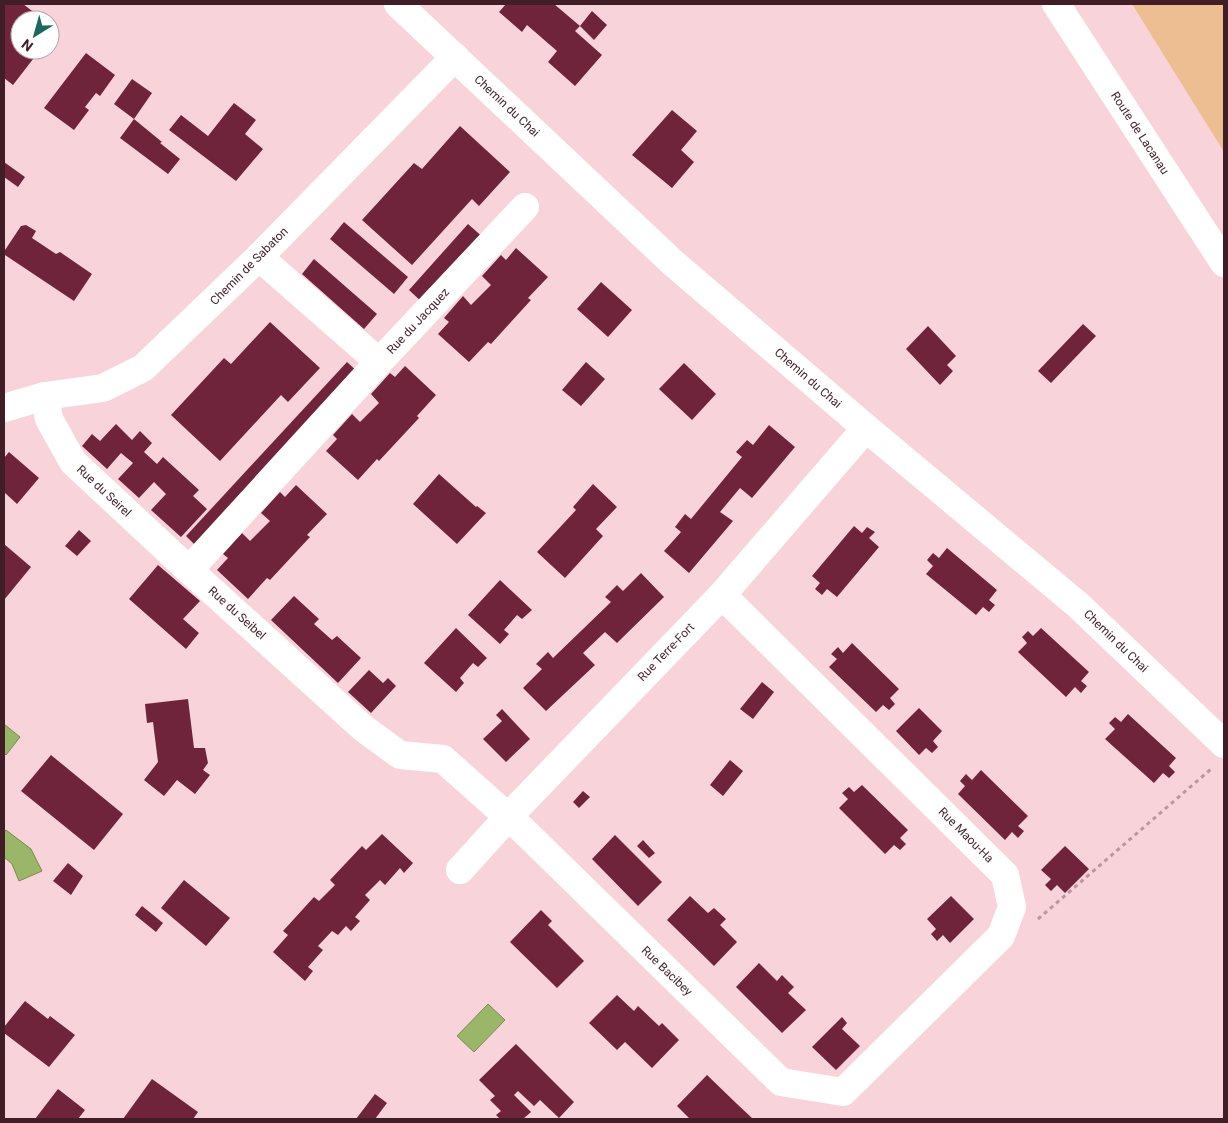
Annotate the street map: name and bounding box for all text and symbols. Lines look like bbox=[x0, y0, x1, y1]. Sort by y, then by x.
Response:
north arrow bbox=[10, 10, 60, 60]
text: N bbox=[18, 36, 36, 55]
street label: Chemin du Chai bbox=[471, 72, 543, 140]
street label: Route de Lacanau bbox=[1108, 89, 1172, 177]
street label: Chemin de Sabaton bbox=[207, 224, 291, 308]
street label: Rue du Jacquez bbox=[384, 285, 452, 357]
street label: Chemin du Chai bbox=[772, 345, 844, 411]
street label: Rue du Seirel bbox=[74, 462, 134, 520]
street label: Rue du Seibel bbox=[206, 584, 268, 642]
street label: Chemin du Chai bbox=[1081, 607, 1151, 675]
street label: Rue Terre-Fort bbox=[635, 620, 697, 684]
street label: Rue Maou-Ha bbox=[936, 805, 996, 865]
street label: Rue Bacibey bbox=[639, 943, 696, 999]

